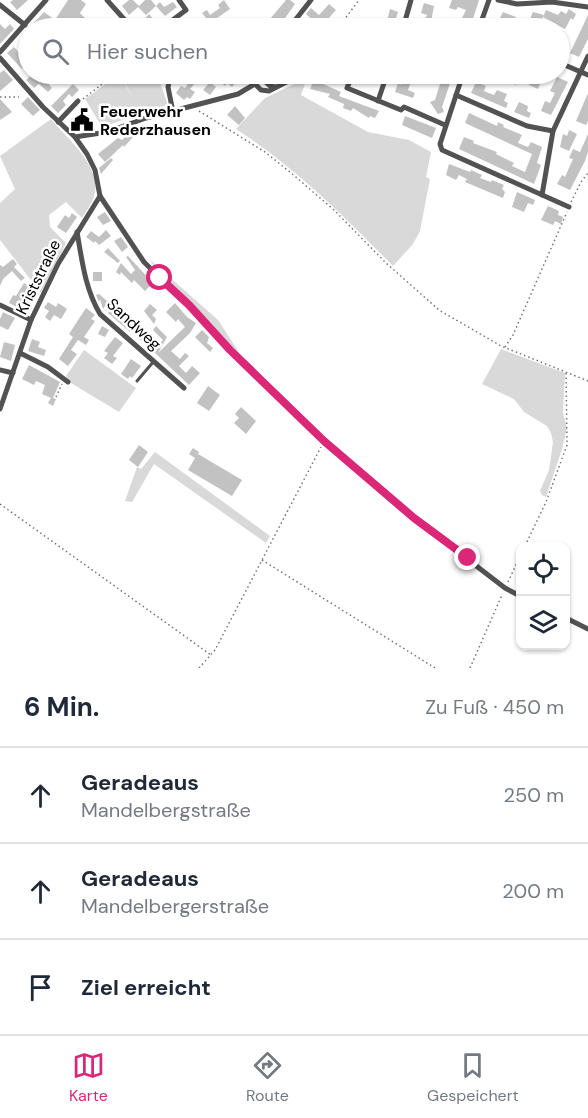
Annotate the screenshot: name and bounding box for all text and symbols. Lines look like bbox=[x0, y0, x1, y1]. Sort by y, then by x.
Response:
search box bbox=[18, 18, 570, 84]
icon: search bbox=[39, 35, 72, 68]
text: Hier suchen bbox=[87, 37, 208, 66]
place label: Feuerwehr Rederzhausen bbox=[100, 101, 211, 140]
public building icon: Feuerwehr Rederzhausen bbox=[69, 107, 95, 133]
street label: Kriststraße bbox=[11, 236, 65, 318]
route start bbox=[146, 264, 172, 290]
street label: Sandweg bbox=[102, 293, 166, 355]
map controls bbox=[516, 542, 570, 650]
button: locate bbox=[516, 542, 570, 596]
route end bbox=[454, 544, 480, 570]
button: layers bbox=[516, 596, 570, 650]
text: 6 Min. bbox=[24, 690, 99, 724]
text: Zu Fuß · 450 m bbox=[425, 694, 564, 720]
text: Geradeaus bbox=[81, 768, 199, 797]
icon: ahead bbox=[24, 779, 57, 812]
text: 250 m bbox=[503, 782, 564, 808]
text: Mandelbergstraße bbox=[81, 797, 251, 823]
text: Geradeaus bbox=[81, 864, 199, 893]
icon: ahead bbox=[24, 875, 57, 908]
text: 200 m bbox=[502, 878, 564, 904]
text: Mandelbergerstraße bbox=[81, 893, 269, 919]
icon: arrive bbox=[24, 971, 57, 1004]
text: Ziel erreicht bbox=[81, 973, 211, 1002]
tab: Karte bbox=[69, 1049, 108, 1106]
tab: Route bbox=[246, 1049, 289, 1106]
tab: Gespeichert bbox=[427, 1049, 519, 1106]

